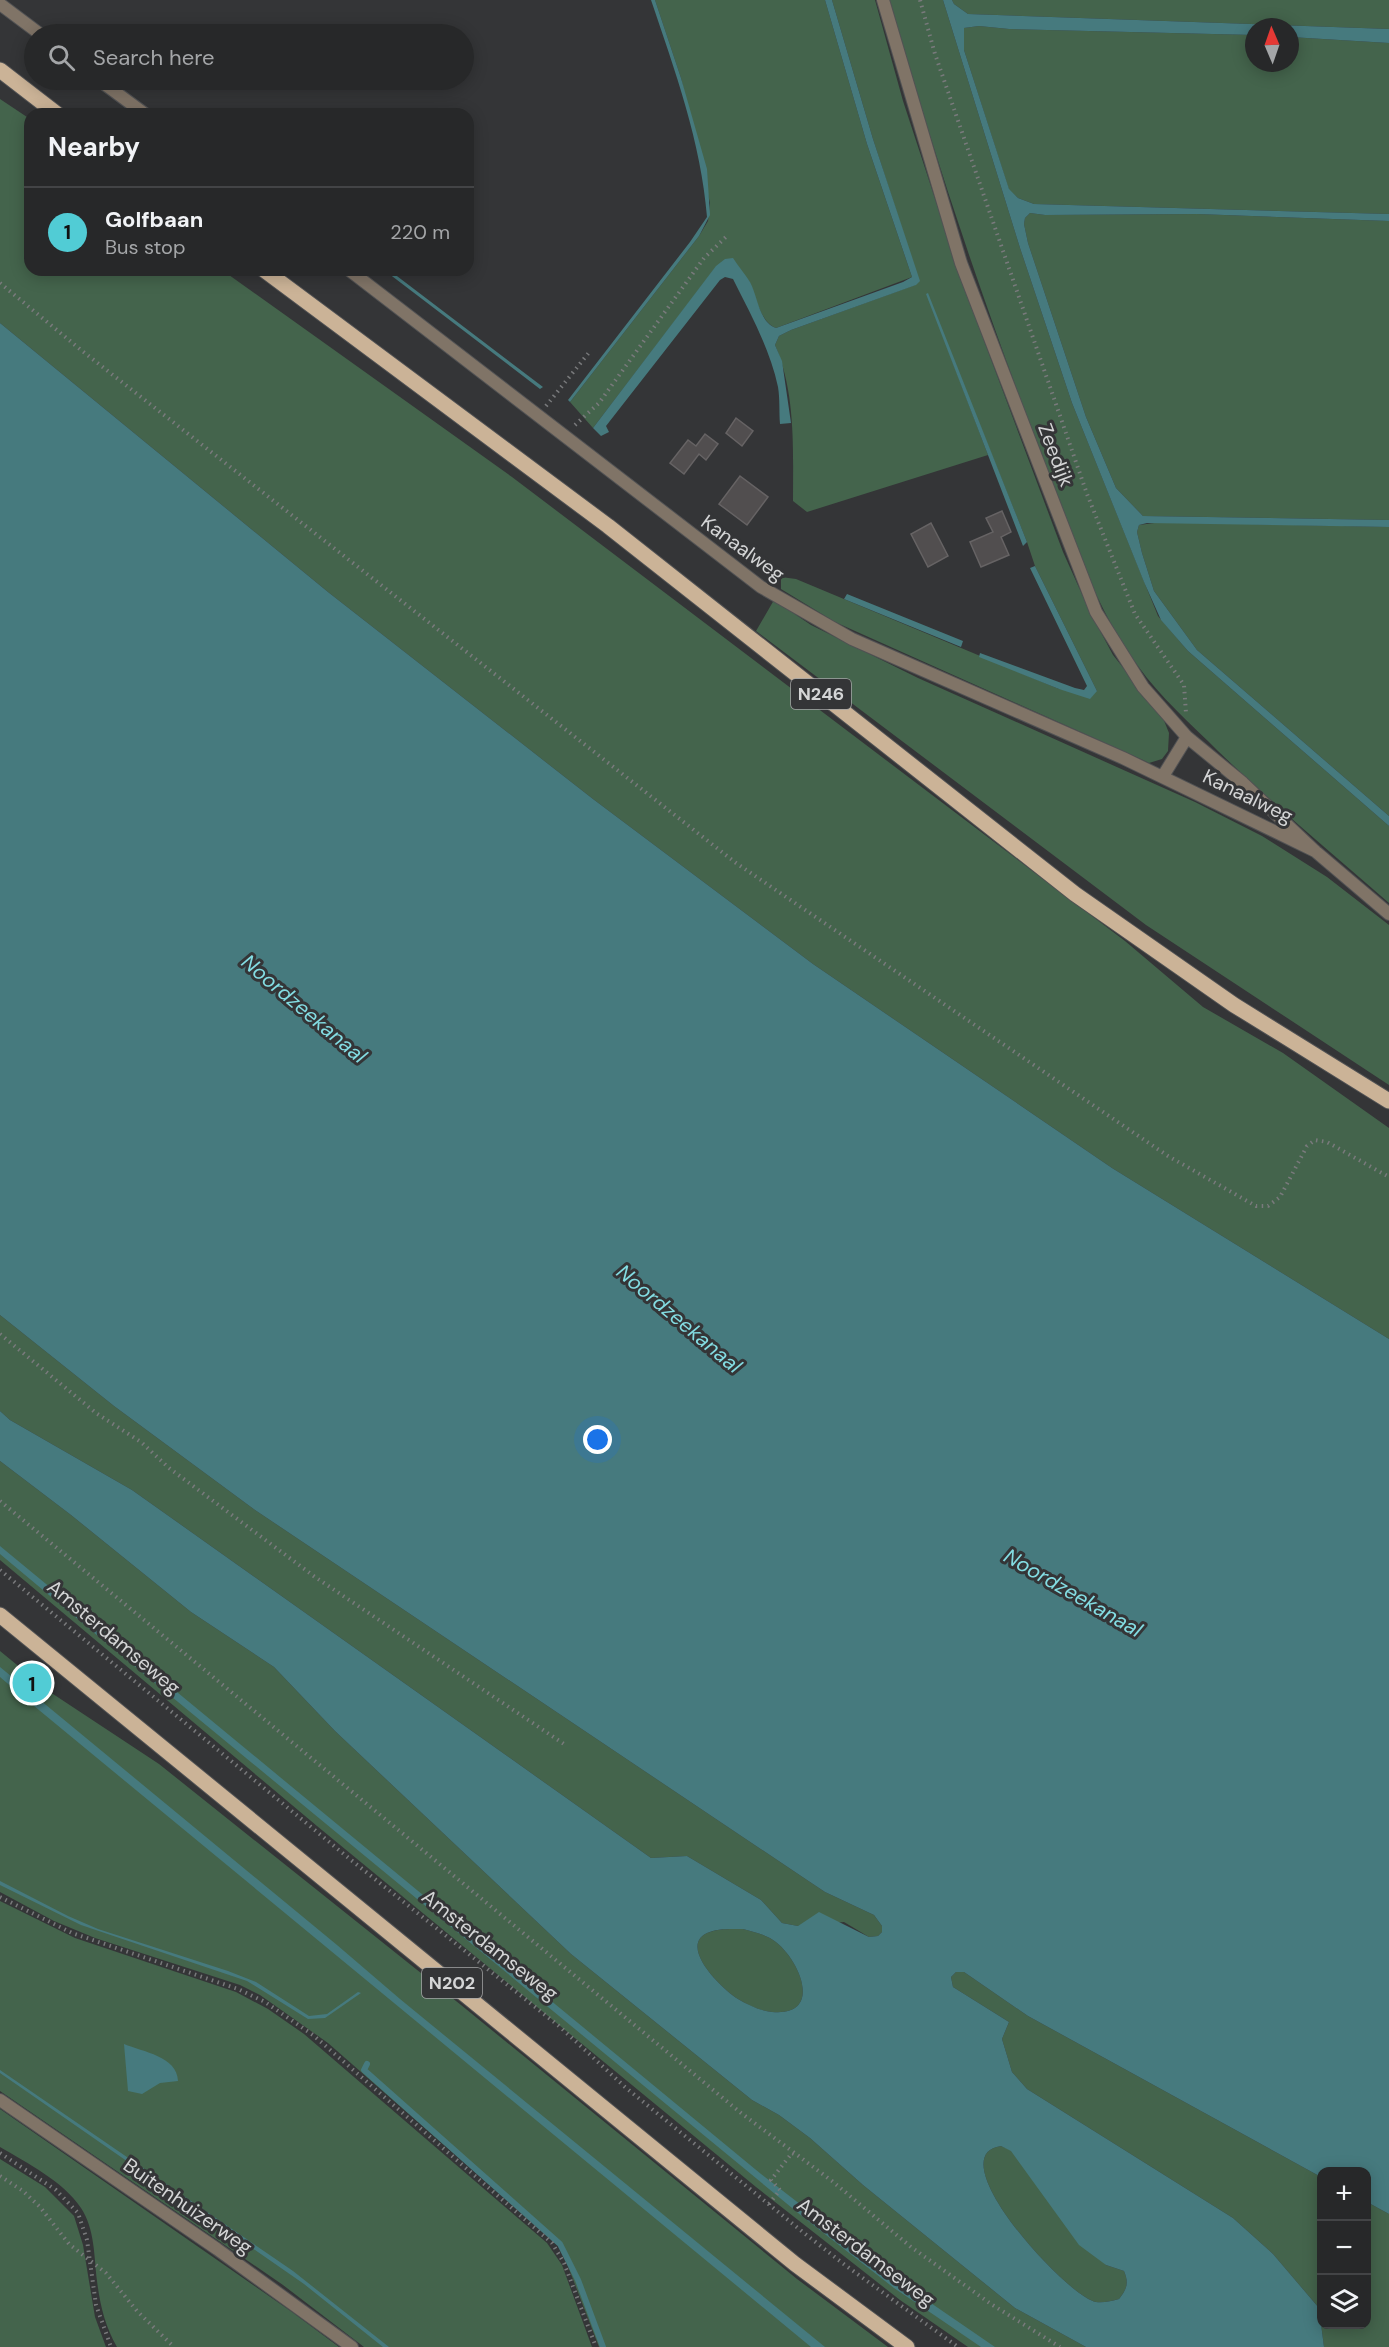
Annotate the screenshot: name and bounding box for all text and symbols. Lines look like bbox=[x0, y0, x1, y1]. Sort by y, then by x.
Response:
north arrow bbox=[1245, 18, 1299, 72]
search box bbox=[24, 24, 474, 90]
icon: search bbox=[45, 41, 78, 74]
text: Search here bbox=[93, 43, 214, 72]
text: Nearby bbox=[48, 130, 140, 164]
text: Golfbaan bbox=[105, 205, 203, 234]
text: 1 bbox=[64, 219, 71, 245]
text: 220 m bbox=[390, 219, 450, 245]
text: Bus stop bbox=[105, 234, 185, 260]
street label: Zeedijk bbox=[1032, 420, 1080, 490]
street label: Kanaalweg bbox=[696, 509, 790, 587]
road number: N246 bbox=[791, 679, 851, 709]
street label: Kanaalweg bbox=[1199, 763, 1297, 829]
water label: Noordzeekanaal bbox=[235, 948, 373, 1070]
water label: Noordzeekanaal bbox=[610, 1258, 748, 1380]
your location bbox=[583, 1425, 612, 1454]
water label: Noordzeekanaal bbox=[999, 1542, 1148, 1644]
street label: Amsterdamseweg bbox=[42, 1574, 186, 1700]
pin: 1 bbox=[12, 1660, 51, 1706]
street label: Amsterdamseweg bbox=[416, 1884, 564, 2006]
road number: N202 bbox=[422, 1968, 482, 1998]
street label: Buitenhuizerweg bbox=[118, 2152, 258, 2260]
map controls bbox=[1317, 2167, 1371, 2329]
button: + bbox=[1317, 2167, 1371, 2221]
street label: Amsterdamseweg bbox=[792, 2192, 940, 2312]
button: − bbox=[1317, 2221, 1371, 2275]
button: layers bbox=[1317, 2275, 1371, 2329]

